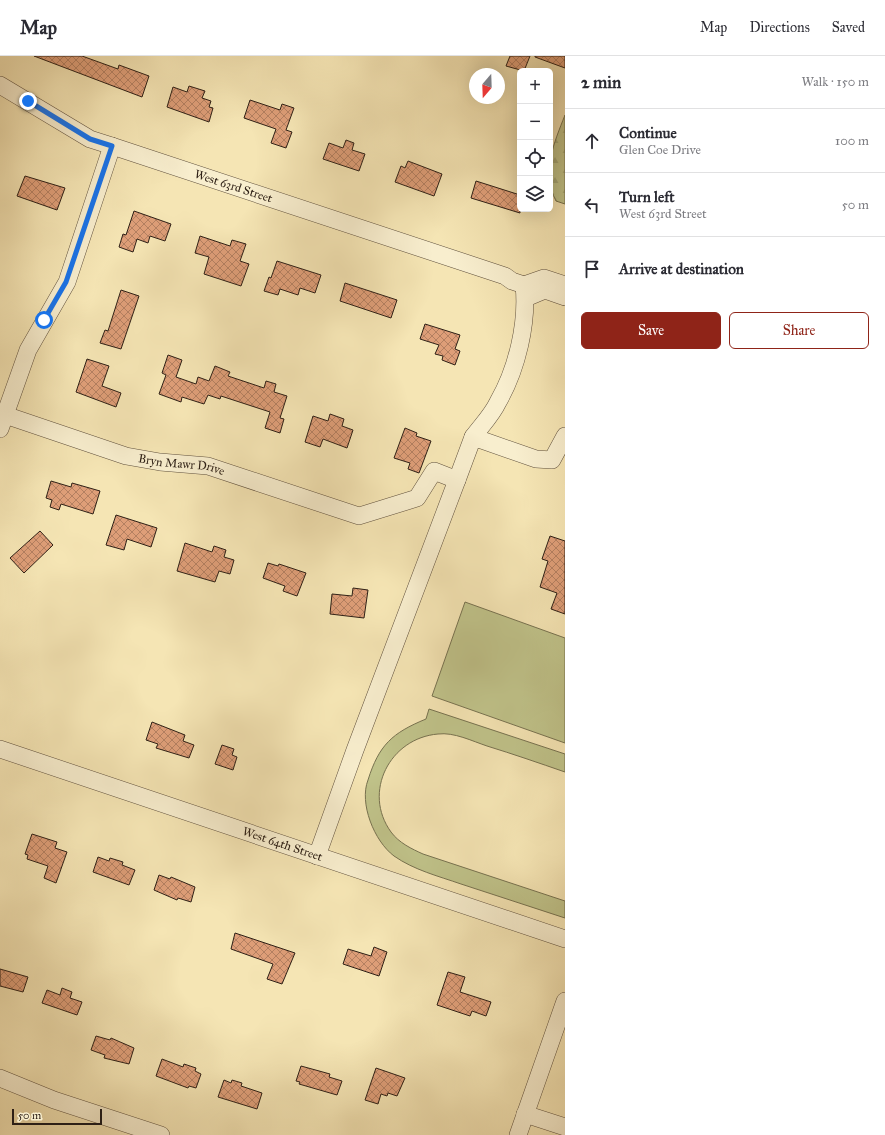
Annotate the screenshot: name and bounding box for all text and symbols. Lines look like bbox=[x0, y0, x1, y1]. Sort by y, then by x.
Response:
text: Map bbox=[20, 16, 57, 39]
text: Map bbox=[700, 19, 727, 36]
text: Directions bbox=[749, 19, 810, 36]
text: Saved bbox=[832, 19, 865, 36]
north arrow bbox=[469, 68, 505, 104]
map controls bbox=[517, 68, 553, 212]
button: + bbox=[517, 68, 553, 104]
text: 2 min bbox=[581, 72, 621, 93]
text: Walk · 150 m bbox=[801, 74, 869, 90]
route end bbox=[19, 92, 37, 110]
button: − bbox=[517, 104, 553, 140]
text: Continue bbox=[619, 124, 677, 142]
icon: ahead bbox=[581, 130, 603, 152]
text: 100 m bbox=[835, 133, 869, 149]
button: locate bbox=[517, 140, 553, 176]
text: Glen Coe Drive bbox=[619, 142, 701, 158]
street label: West 63rd Street bbox=[193, 167, 275, 206]
button: layers bbox=[517, 176, 553, 212]
text: Turn left bbox=[619, 188, 675, 206]
icon: left bbox=[581, 194, 603, 216]
text: 50 m bbox=[842, 197, 869, 213]
text: West 63rd Street bbox=[619, 206, 707, 222]
icon: arrive bbox=[581, 258, 603, 280]
text: Arrive at destination bbox=[619, 260, 744, 278]
route start bbox=[35, 311, 53, 329]
button: Save bbox=[581, 312, 721, 349]
button: Share bbox=[729, 312, 869, 349]
street label: Bryn Mawr Drive bbox=[137, 451, 226, 478]
street label: West 64th Street bbox=[241, 824, 325, 864]
scale bar bbox=[12, 1107, 102, 1126]
text: 50 m bbox=[18, 1109, 41, 1122]

